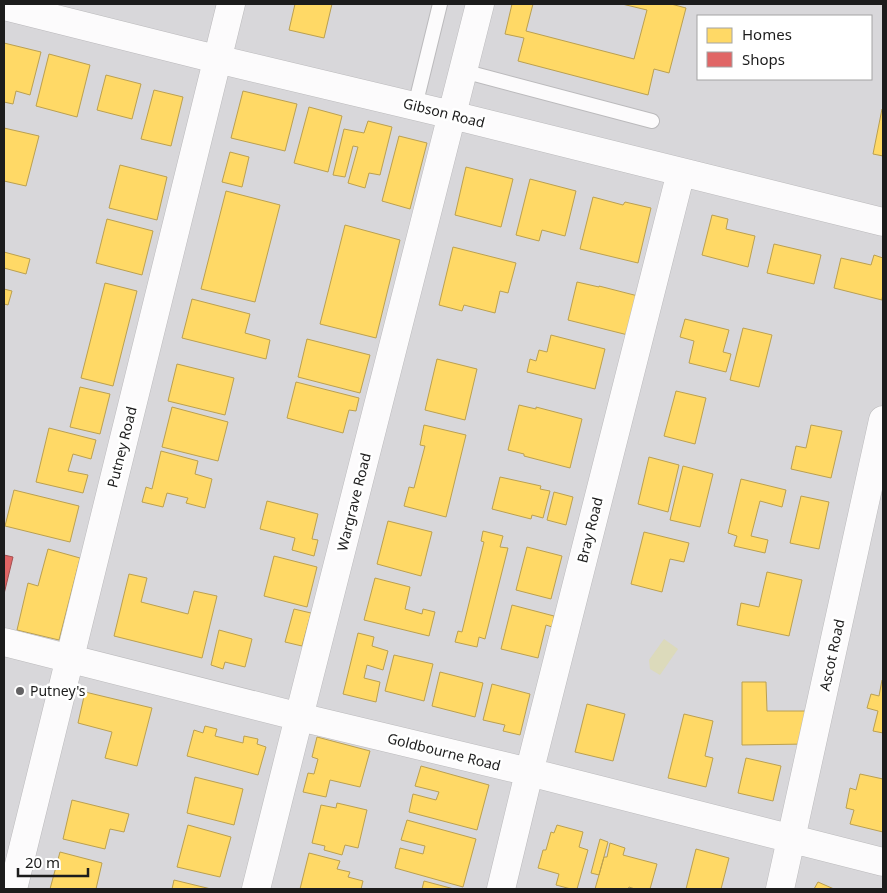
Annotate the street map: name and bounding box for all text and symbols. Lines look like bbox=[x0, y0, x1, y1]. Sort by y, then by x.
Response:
legend bbox=[697, 15, 872, 80]
text: Homes bbox=[742, 24, 792, 44]
text: Shops bbox=[742, 49, 785, 69]
street label: Gibson Road bbox=[401, 93, 487, 132]
street label: Putney Road bbox=[102, 404, 141, 489]
street label: Wargrave Road bbox=[332, 451, 375, 553]
street label: Bray Road bbox=[572, 495, 607, 565]
street label: Ascot Road bbox=[815, 617, 848, 693]
place label: Putney's bbox=[30, 681, 86, 700]
marker: Putney's bbox=[14, 685, 26, 697]
street label: Goldbourne Road bbox=[385, 728, 503, 775]
scale bar bbox=[18, 846, 88, 878]
text: 20 m bbox=[25, 852, 60, 872]

